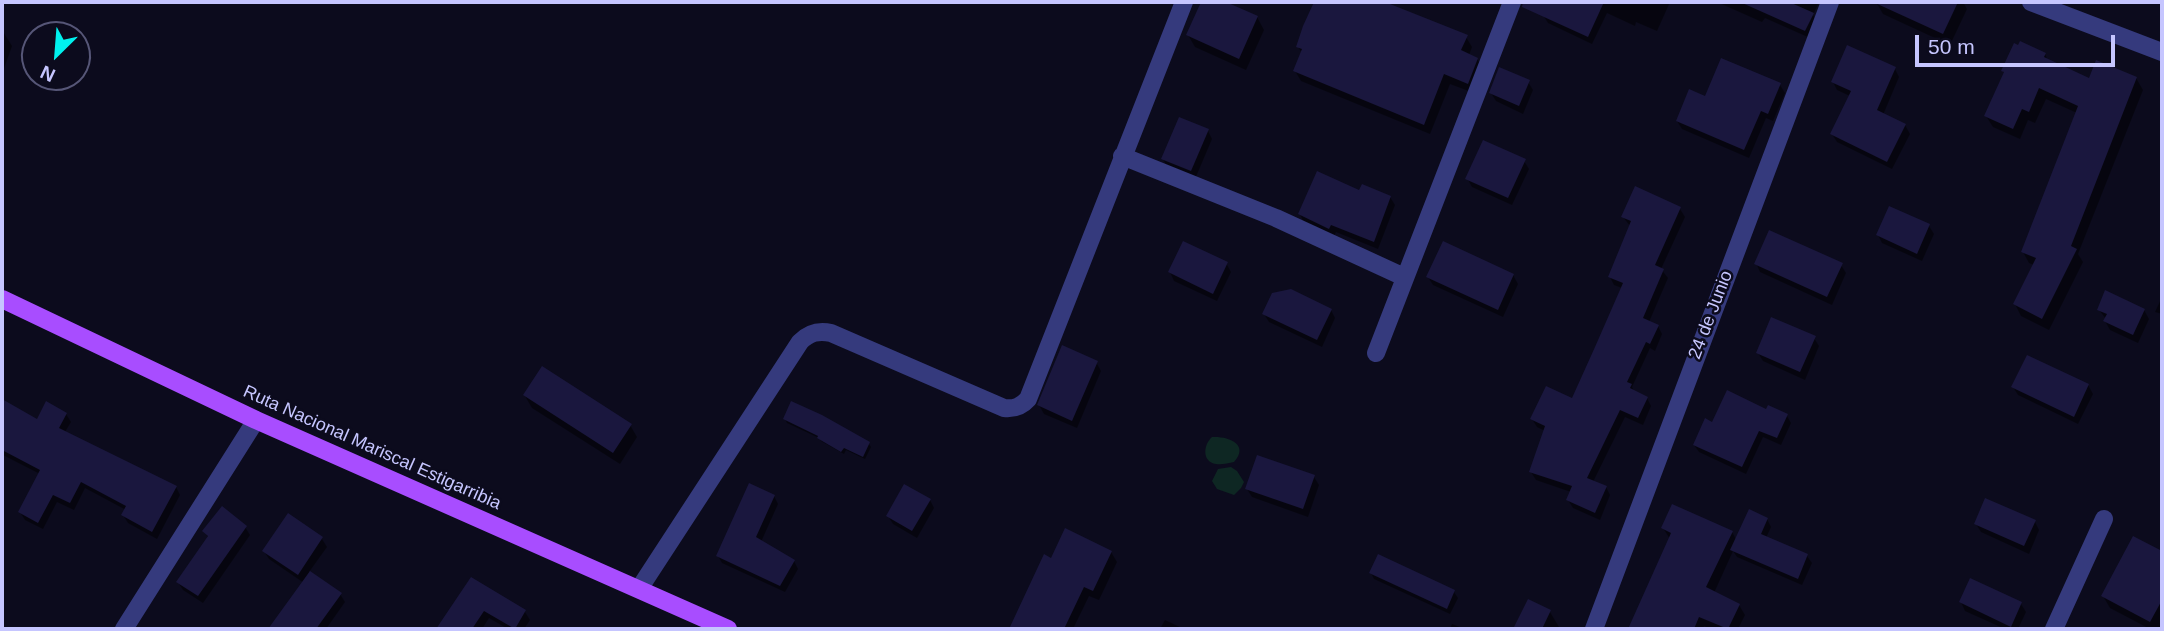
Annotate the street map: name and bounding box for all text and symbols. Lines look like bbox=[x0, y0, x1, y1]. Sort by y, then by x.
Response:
north arrow bbox=[21, 21, 91, 91]
scale bar bbox=[1919, 21, 2118, 65]
text: 50 m bbox=[1928, 35, 1975, 58]
text: N bbox=[37, 61, 58, 86]
street label: 24 de Junio bbox=[1684, 268, 1738, 362]
street label: Ruta Nacional Mariscal Estigarribia bbox=[240, 381, 504, 515]

